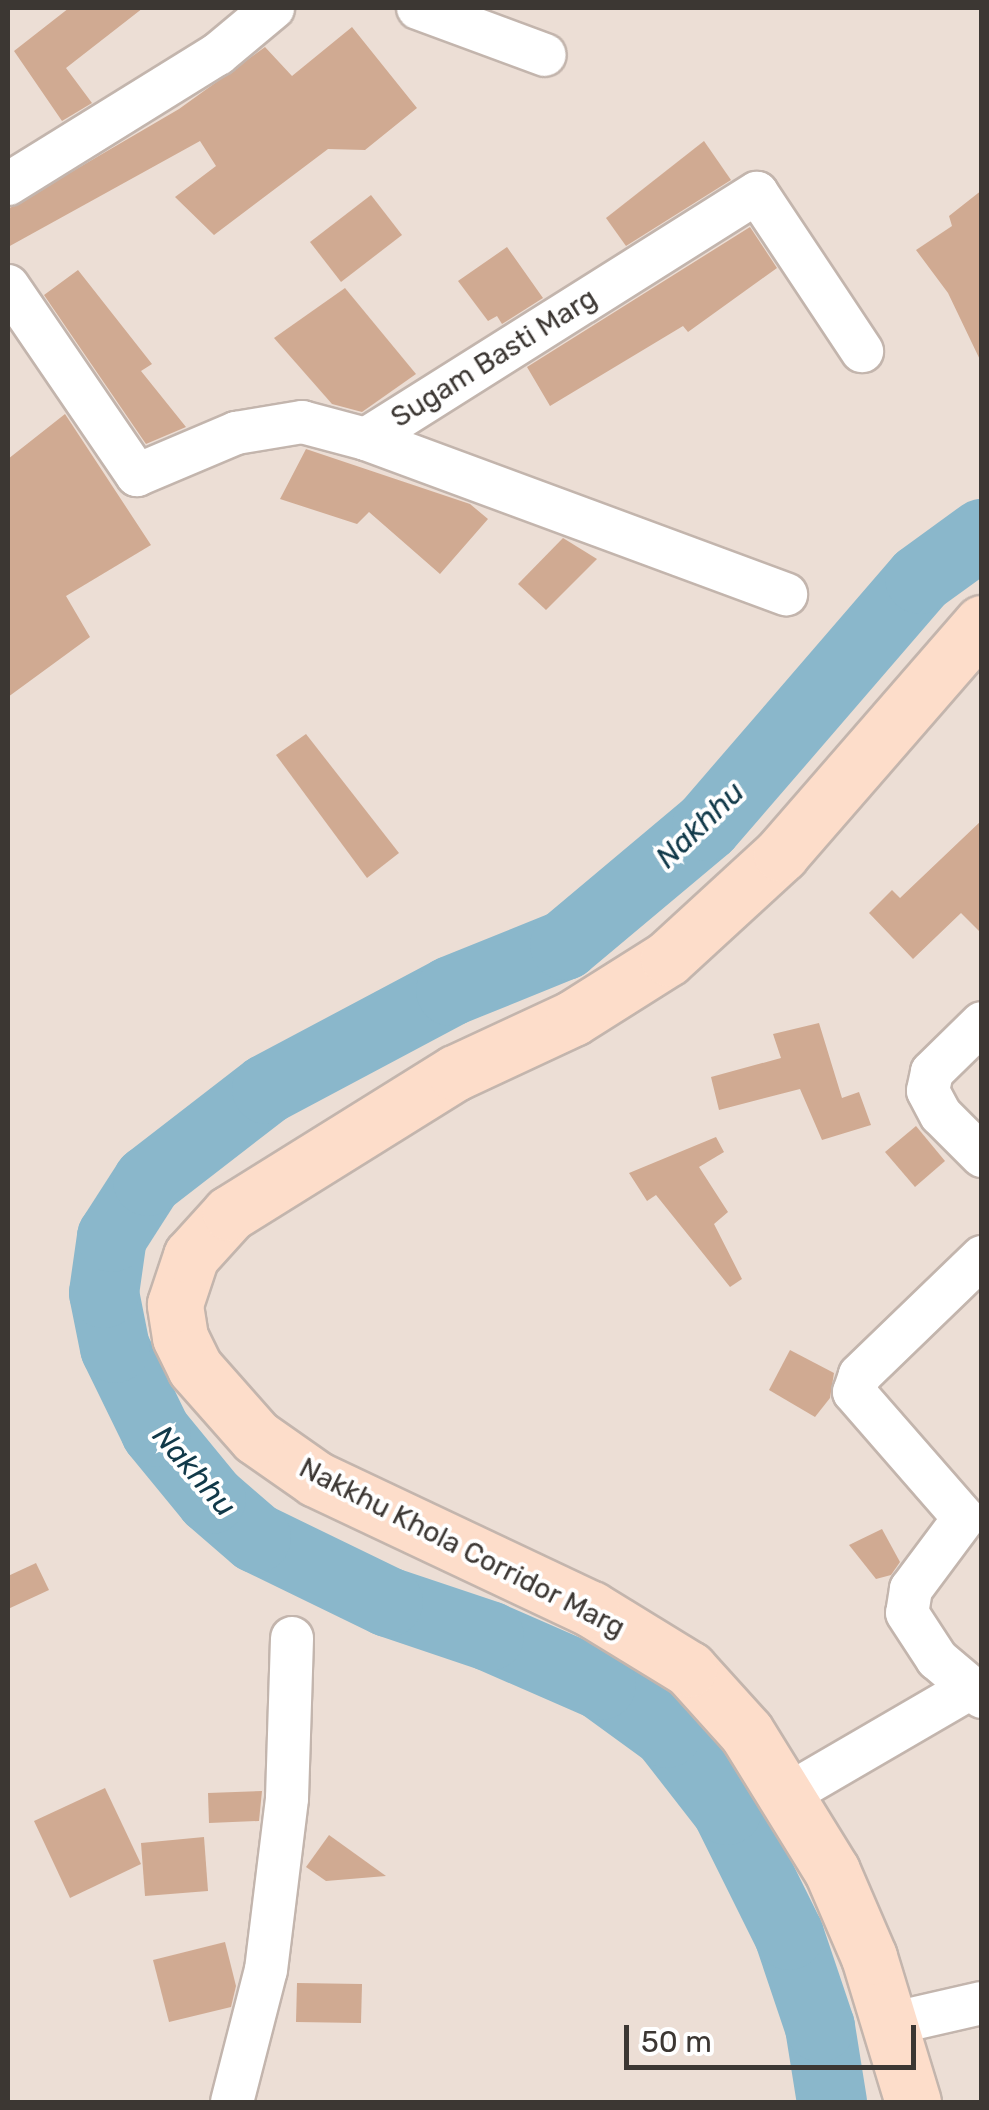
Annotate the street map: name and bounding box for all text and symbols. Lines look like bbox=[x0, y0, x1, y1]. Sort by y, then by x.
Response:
street label: Sugam Basti Marg bbox=[385, 281, 603, 435]
water label: Nakhhu bbox=[648, 774, 752, 876]
water label: Nakhhu bbox=[145, 1418, 243, 1524]
street label: Nakkhu Khola Corridor Marg bbox=[293, 1451, 631, 1645]
scale bar bbox=[629, 2005, 922, 2067]
text: 50 m bbox=[641, 2024, 712, 2060]

